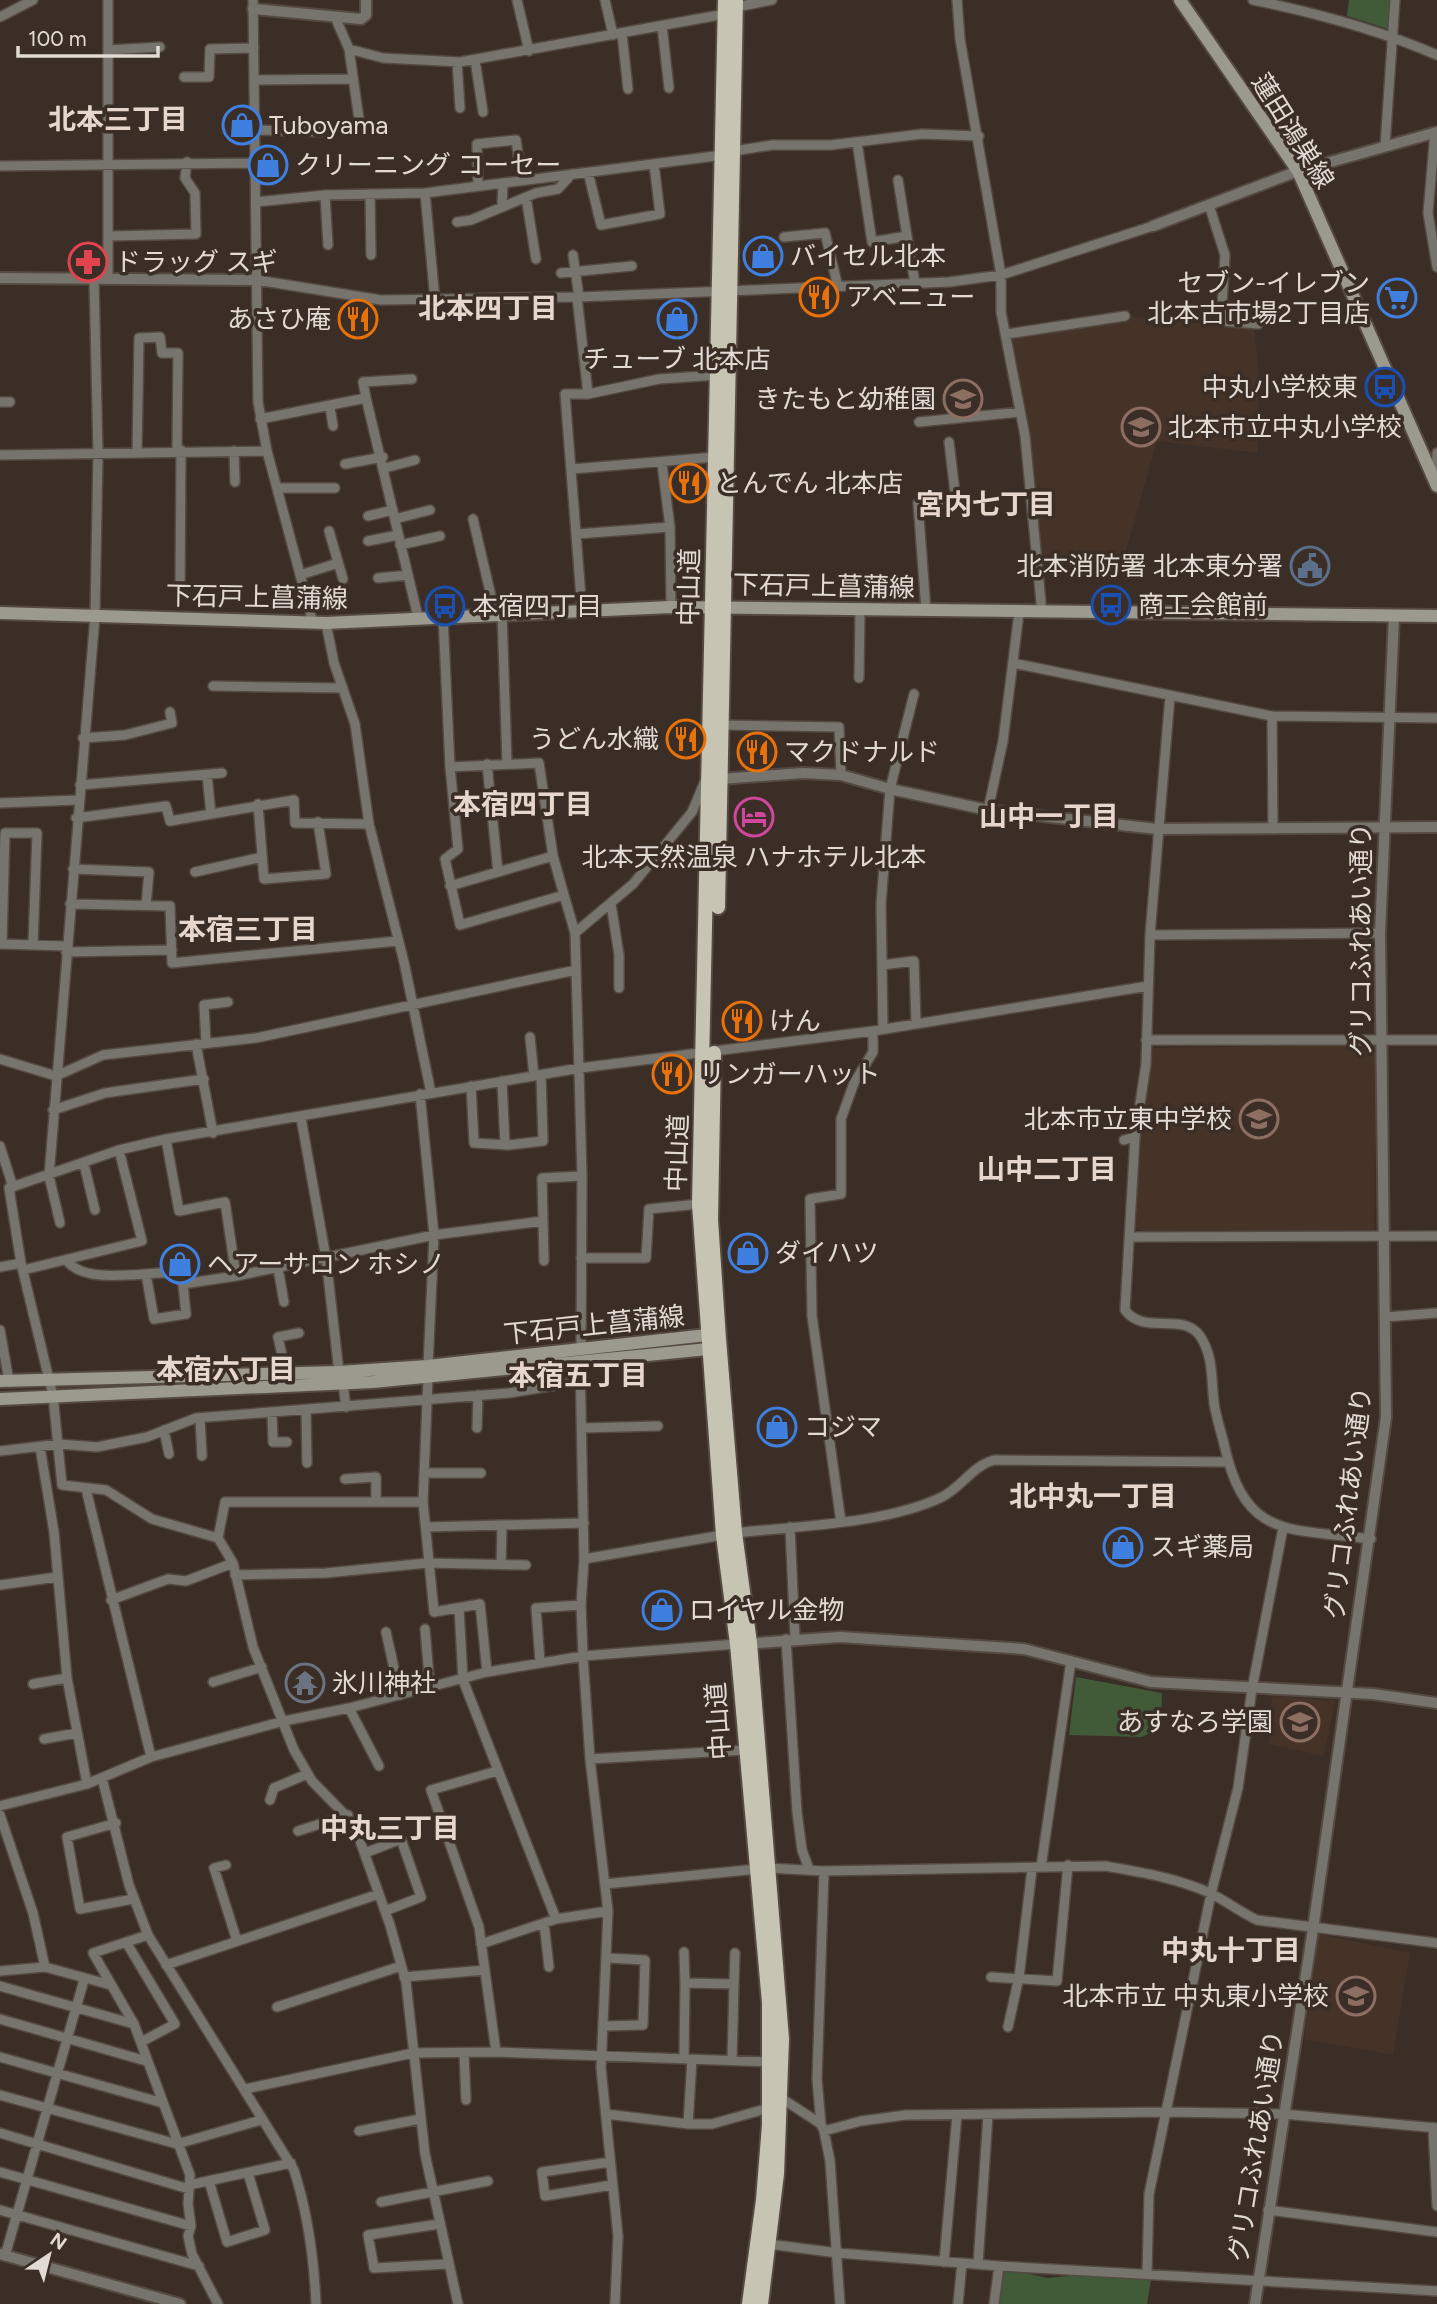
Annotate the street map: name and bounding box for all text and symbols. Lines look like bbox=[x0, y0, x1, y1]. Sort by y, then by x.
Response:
scale bar bbox=[18, 14, 158, 58]
text: 100 m bbox=[28, 26, 87, 51]
street label: 蓮田鴻巣線 bbox=[1245, 67, 1341, 195]
district label: 北本三丁目 bbox=[48, 102, 188, 136]
shop icon: Tuboyama bbox=[221, 104, 263, 146]
place label: Tuboyama bbox=[269, 109, 389, 141]
shop icon: クリーニング コーセー bbox=[247, 144, 289, 186]
place label: クリーニング コーセー bbox=[295, 149, 561, 181]
shop icon: バイセル北本 bbox=[742, 235, 784, 277]
place label: バイセル北本 bbox=[790, 240, 946, 272]
pharmacy icon: ドラッグ スギ bbox=[67, 241, 109, 283]
place label: ドラッグ スギ bbox=[115, 246, 277, 278]
place label: セブン-イレブン 北本古市場2丁目店 bbox=[1147, 267, 1370, 329]
restaurant icon: アベニュー bbox=[798, 276, 840, 318]
supermarket icon: セブン-イレブン 北本古市場2丁目店 bbox=[1376, 277, 1418, 319]
place label: アベニュー bbox=[846, 281, 975, 313]
district label: 北本四丁目 bbox=[418, 291, 558, 325]
restaurant icon: あさひ庵 bbox=[337, 298, 379, 340]
shop icon: チューブ 北本店 bbox=[656, 298, 698, 340]
place label: あさひ庵 bbox=[227, 303, 331, 335]
place label: チューブ 北本店 bbox=[584, 343, 770, 375]
bus stop icon: 中丸小学校東 bbox=[1364, 366, 1406, 408]
place label: 中丸小学校東 bbox=[1202, 371, 1358, 403]
school or university icon: きたもと幼稚園 bbox=[942, 378, 984, 420]
place label: きたもと幼稚園 bbox=[755, 383, 936, 415]
school or university icon: 北本市立中丸小学校 bbox=[1120, 406, 1162, 448]
place label: 北本市立中丸小学校 bbox=[1168, 411, 1402, 443]
restaurant icon: とんでん 北本店 bbox=[668, 462, 710, 504]
place label: とんでん 北本店 bbox=[716, 467, 903, 499]
district label: 宮内七丁目 bbox=[916, 487, 1056, 521]
public building icon: 北本消防署 北本東分署 bbox=[1289, 545, 1331, 587]
street label: 中山道 bbox=[672, 548, 706, 626]
place label: 北本消防署 北本東分署 bbox=[1017, 550, 1283, 582]
street label: 下石戸上菖蒲線 bbox=[733, 568, 915, 604]
street label: 下石戸上菖蒲線 bbox=[166, 579, 348, 615]
bus stop icon: 商工会館前 bbox=[1090, 584, 1132, 626]
bus stop icon: 本宿四丁目 bbox=[424, 585, 466, 627]
place label: 商工会館前 bbox=[1138, 589, 1268, 621]
place label: 本宿四丁目 bbox=[472, 590, 602, 622]
restaurant icon: うどん水織 bbox=[665, 718, 707, 760]
place label: うどん水織 bbox=[529, 723, 659, 755]
restaurant icon: マクドナルド bbox=[736, 731, 778, 773]
place label: マクドナルド bbox=[784, 736, 940, 768]
district label: 本宿四丁目 bbox=[453, 787, 593, 821]
hotel icon: 北本天然温泉 ハナホテル北本 bbox=[733, 796, 775, 838]
district label: 山中一丁目 bbox=[979, 799, 1119, 833]
street label: グリコふれあい通り bbox=[1345, 823, 1377, 1057]
place label: 北本天然温泉 ハナホテル北本 bbox=[582, 841, 926, 873]
district label: 本宿三丁目 bbox=[178, 912, 318, 946]
restaurant icon: けん bbox=[721, 1000, 763, 1042]
place label: けん bbox=[769, 1005, 821, 1037]
restaurant icon: リンガーハット bbox=[651, 1053, 693, 1095]
place label: リンガーハット bbox=[699, 1058, 880, 1090]
school or university icon: 北本市立東中学校 bbox=[1238, 1098, 1280, 1140]
place label: 北本市立東中学校 bbox=[1024, 1103, 1232, 1135]
street label: 中山道 bbox=[660, 1113, 694, 1193]
district label: 山中二丁目 bbox=[977, 1152, 1117, 1186]
shop icon: ダイハツ bbox=[727, 1232, 769, 1274]
place label: ダイハツ bbox=[775, 1237, 878, 1269]
shop icon: ヘアーサロン ホシノ bbox=[159, 1243, 201, 1285]
place label: ヘアーサロン ホシノ bbox=[207, 1248, 445, 1280]
street label: 下石戸上菖蒲線 bbox=[502, 1300, 686, 1350]
district label: 本宿六丁目 bbox=[156, 1352, 296, 1386]
district label: 本宿五丁目 bbox=[508, 1358, 648, 1392]
street label: グリコふれあい通り bbox=[1318, 1385, 1378, 1621]
shop icon: コジマ bbox=[756, 1406, 798, 1448]
place label: コジマ bbox=[804, 1411, 882, 1443]
district label: 北中丸一丁目 bbox=[1009, 1479, 1177, 1513]
shop icon: スギ薬局 bbox=[1102, 1526, 1144, 1568]
place label: スギ薬局 bbox=[1150, 1531, 1254, 1563]
shop icon: ロイヤル金物 bbox=[641, 1589, 683, 1631]
place label: ロイヤル金物 bbox=[689, 1594, 844, 1626]
temple icon: 氷川神社 bbox=[284, 1662, 326, 1704]
place label: 氷川神社 bbox=[332, 1667, 436, 1699]
street label: 中山道 bbox=[699, 1681, 737, 1761]
school or university icon: あすなろ学園 bbox=[1279, 1701, 1321, 1743]
place label: あすなろ学園 bbox=[1117, 1706, 1273, 1738]
district label: 中丸三丁目 bbox=[320, 1811, 460, 1845]
district label: 中丸十丁目 bbox=[1161, 1933, 1301, 1967]
school or university icon: 北本市立 中丸東小学校 bbox=[1335, 1975, 1377, 2017]
place label: 北本市立 中丸東小学校 bbox=[1063, 1980, 1329, 2012]
street label: グリコふれあい通り bbox=[1222, 2028, 1290, 2264]
north arrow bbox=[14, 2220, 84, 2290]
text: N bbox=[46, 2228, 71, 2255]

